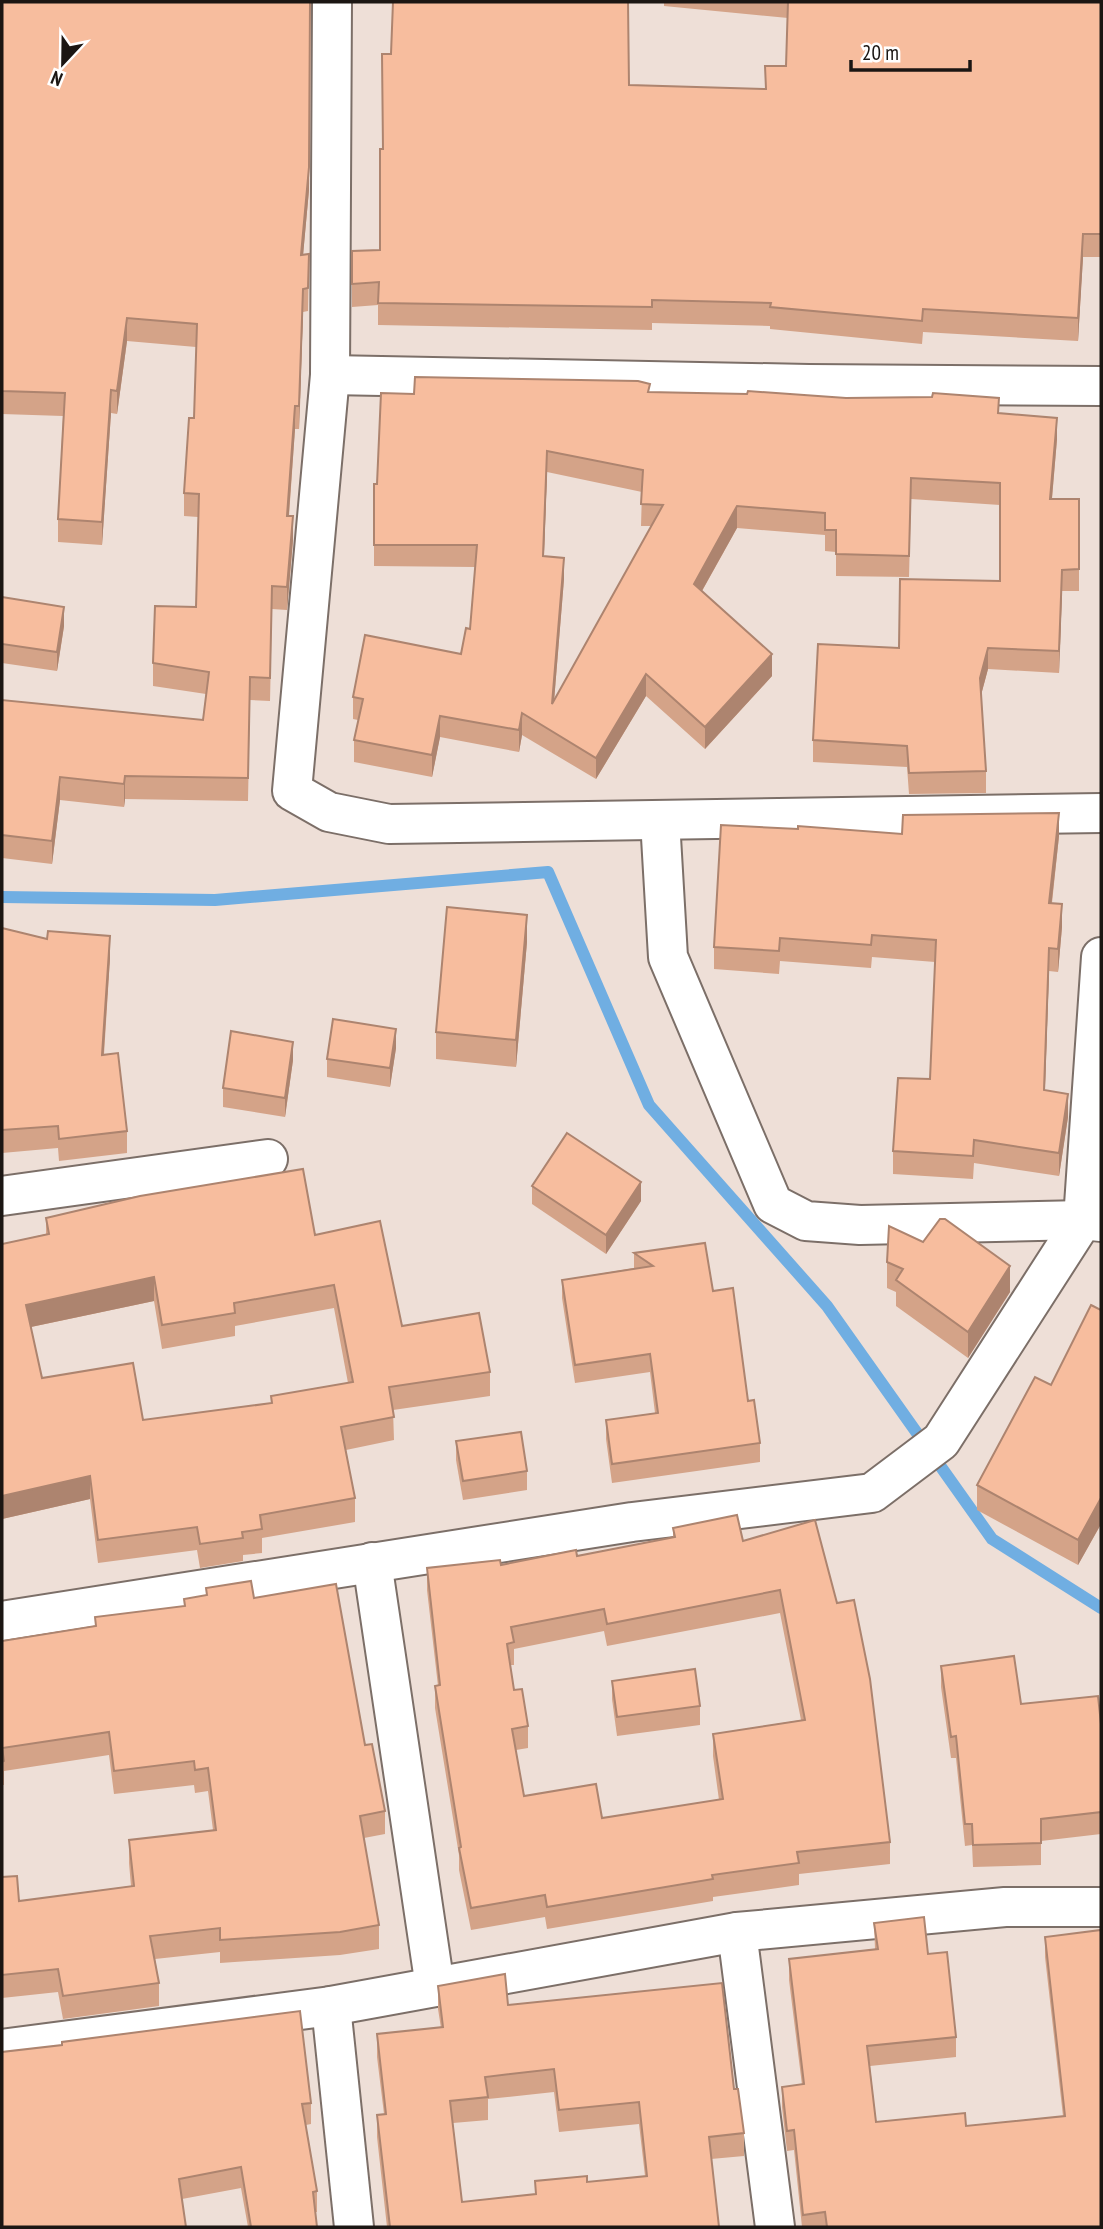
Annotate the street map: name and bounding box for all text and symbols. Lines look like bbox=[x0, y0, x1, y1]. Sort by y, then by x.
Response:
north arrow bbox=[28, 28, 98, 98]
scale bar bbox=[851, 28, 970, 72]
text: 20 m bbox=[862, 39, 899, 66]
text: N bbox=[47, 66, 66, 92]

